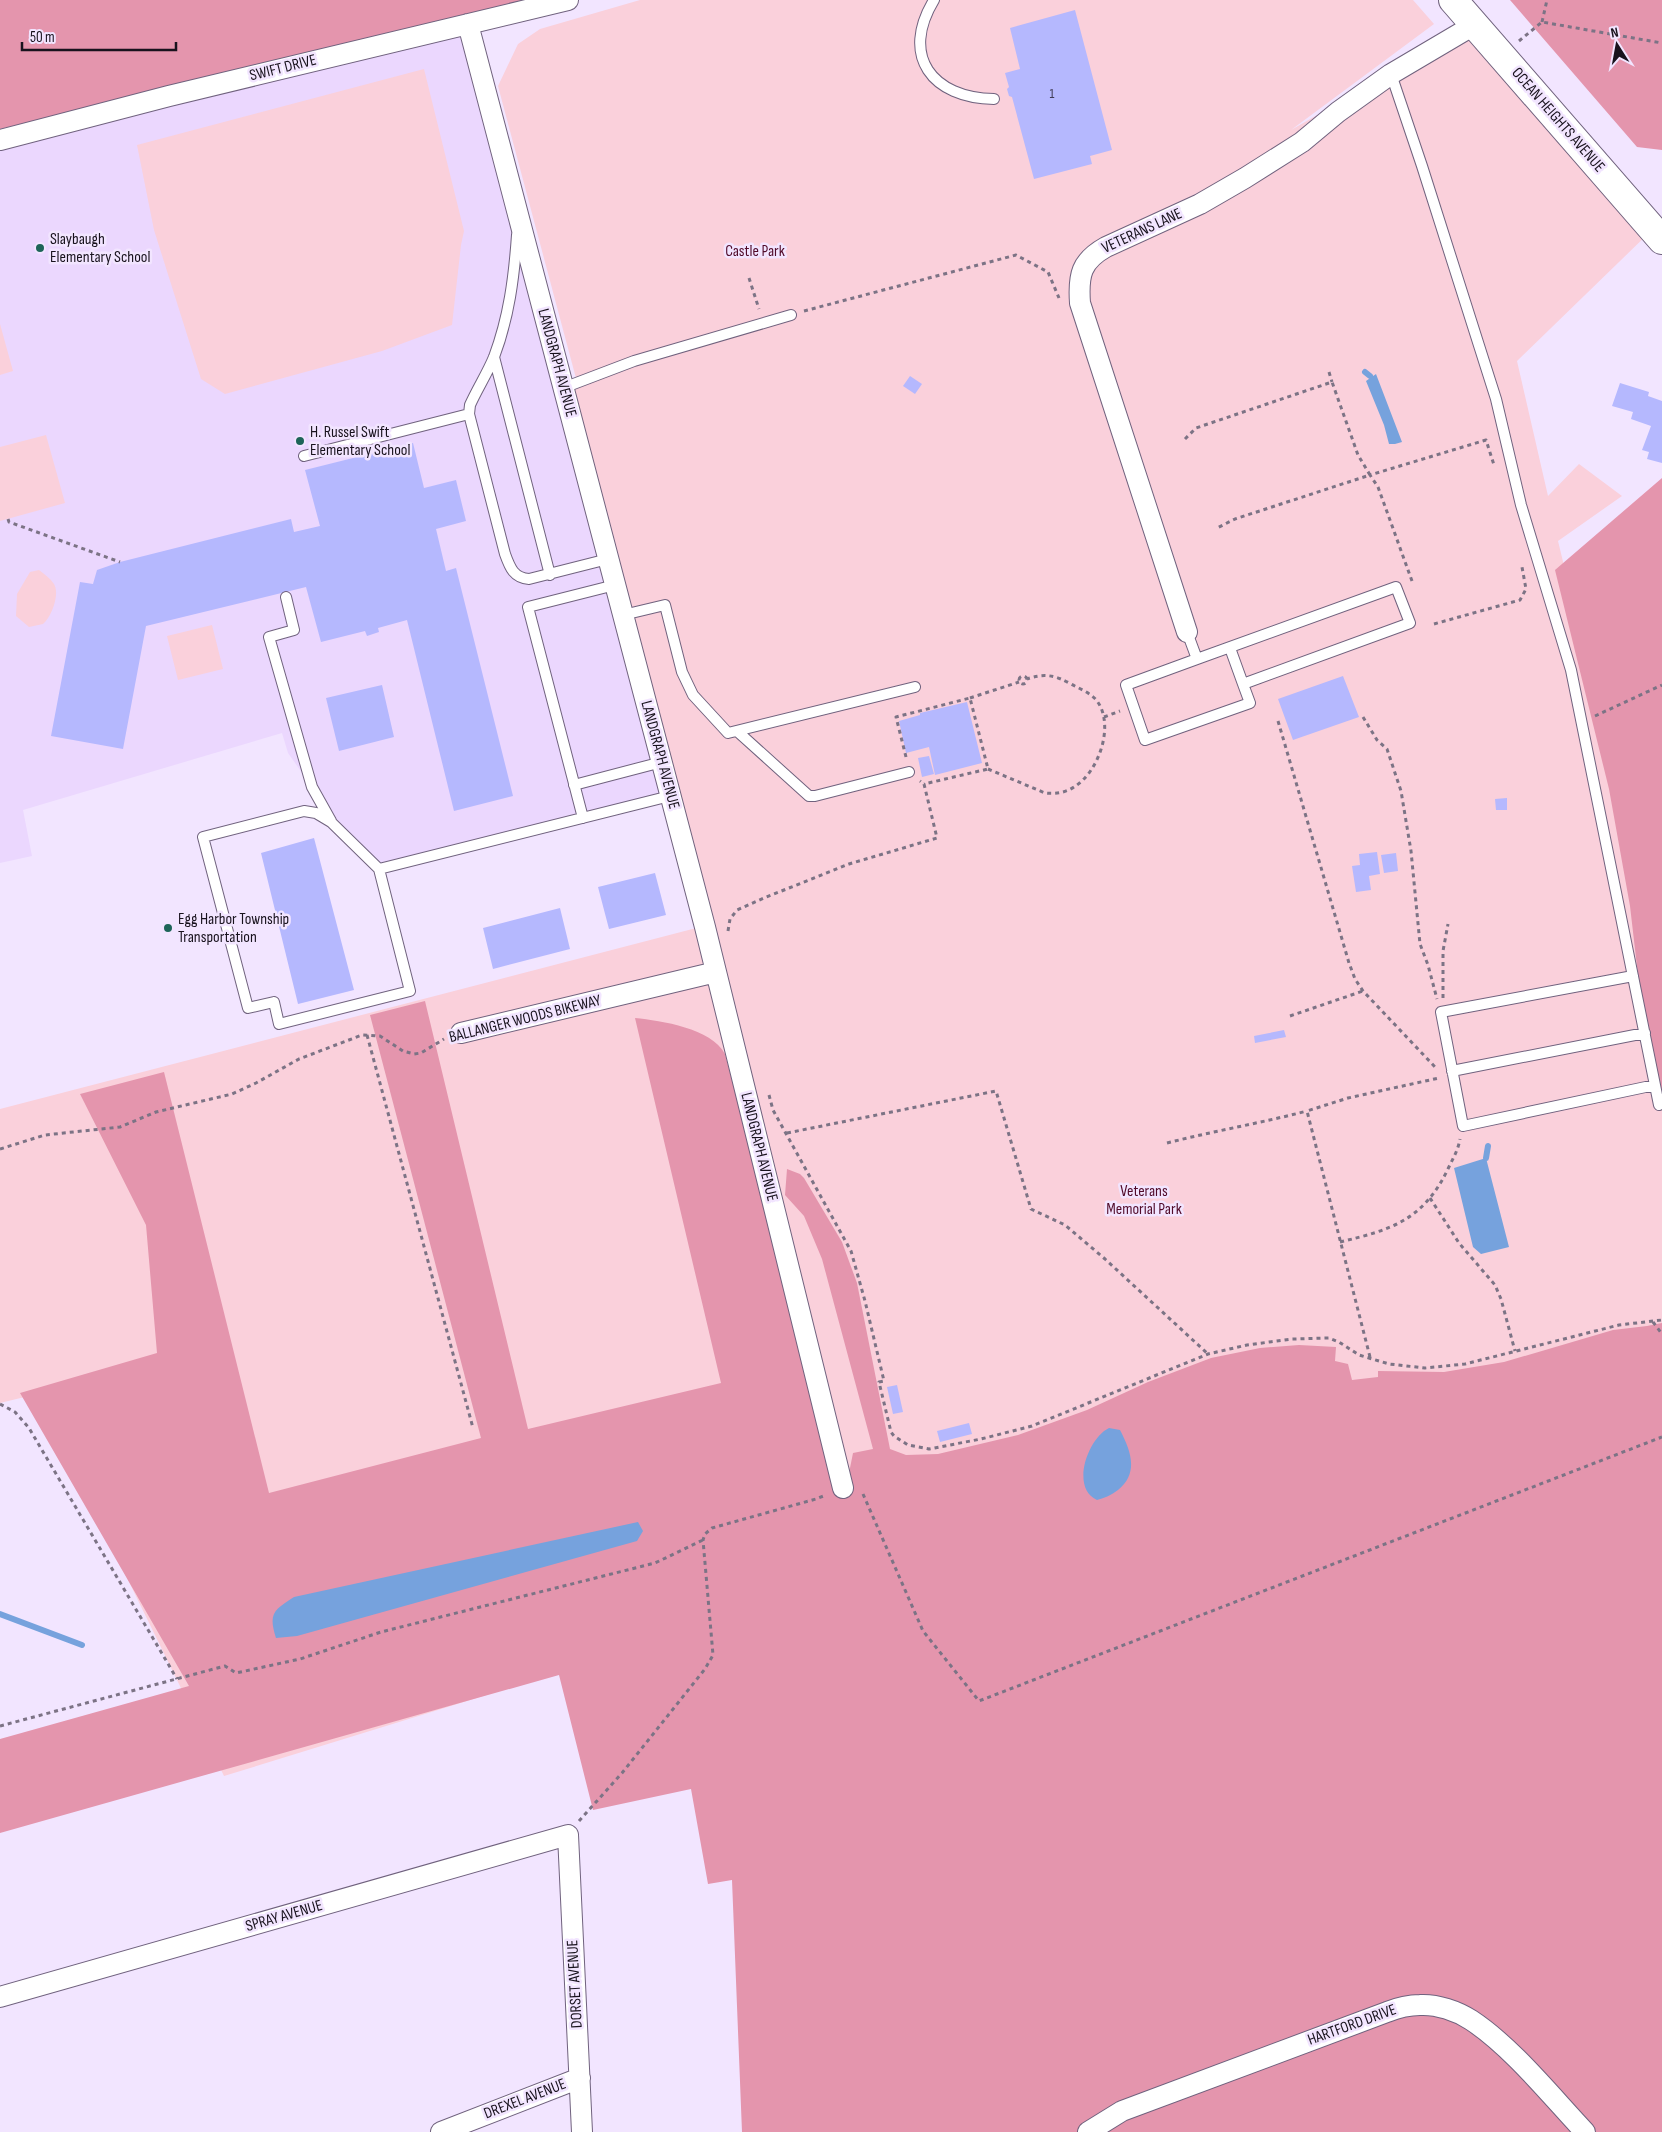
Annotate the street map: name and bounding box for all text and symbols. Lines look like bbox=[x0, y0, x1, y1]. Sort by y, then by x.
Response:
scale bar bbox=[22, 20, 176, 52]
north arrow bbox=[1592, 20, 1642, 70]
text: N bbox=[1609, 24, 1620, 42]
text: 50 m bbox=[30, 28, 55, 47]
street label: SWIFT DRIVE bbox=[248, 51, 318, 85]
street label: OCEAN HEIGHTS AVENUE bbox=[1507, 64, 1609, 176]
house number: 1 bbox=[1050, 85, 1055, 102]
street label: VETERANS LANE bbox=[1099, 204, 1185, 258]
place label: Slaybaugh Elementary School bbox=[50, 230, 150, 267]
marker: Slaybaugh Elementary School bbox=[34, 242, 46, 254]
park label: Castle Park bbox=[725, 242, 785, 261]
street label: LANDGRAPH AVENUE bbox=[533, 307, 581, 419]
place label: H. Russel Swift Elementary School bbox=[310, 423, 410, 460]
marker: H. Russel Swift Elementary School bbox=[294, 435, 306, 447]
street label: LANDGRAPH AVENUE bbox=[636, 699, 684, 811]
place label: Egg Harbor Township Transportation bbox=[178, 910, 289, 947]
marker: Egg Harbor Township Transportation bbox=[162, 922, 174, 934]
street label: BALLANGER WOODS BIKEWAY bbox=[447, 991, 603, 1047]
street label: LANDGRAPH AVENUE bbox=[736, 1091, 782, 1203]
park label: Veterans Memorial Park bbox=[1106, 1182, 1182, 1219]
street label: SPRAY AVENUE bbox=[243, 1896, 325, 1936]
street label: DORSET AVENUE bbox=[563, 1939, 587, 2029]
street label: HARTFORD DRIVE bbox=[1305, 2000, 1399, 2050]
street label: DREXEL AVENUE bbox=[481, 2075, 569, 2123]

